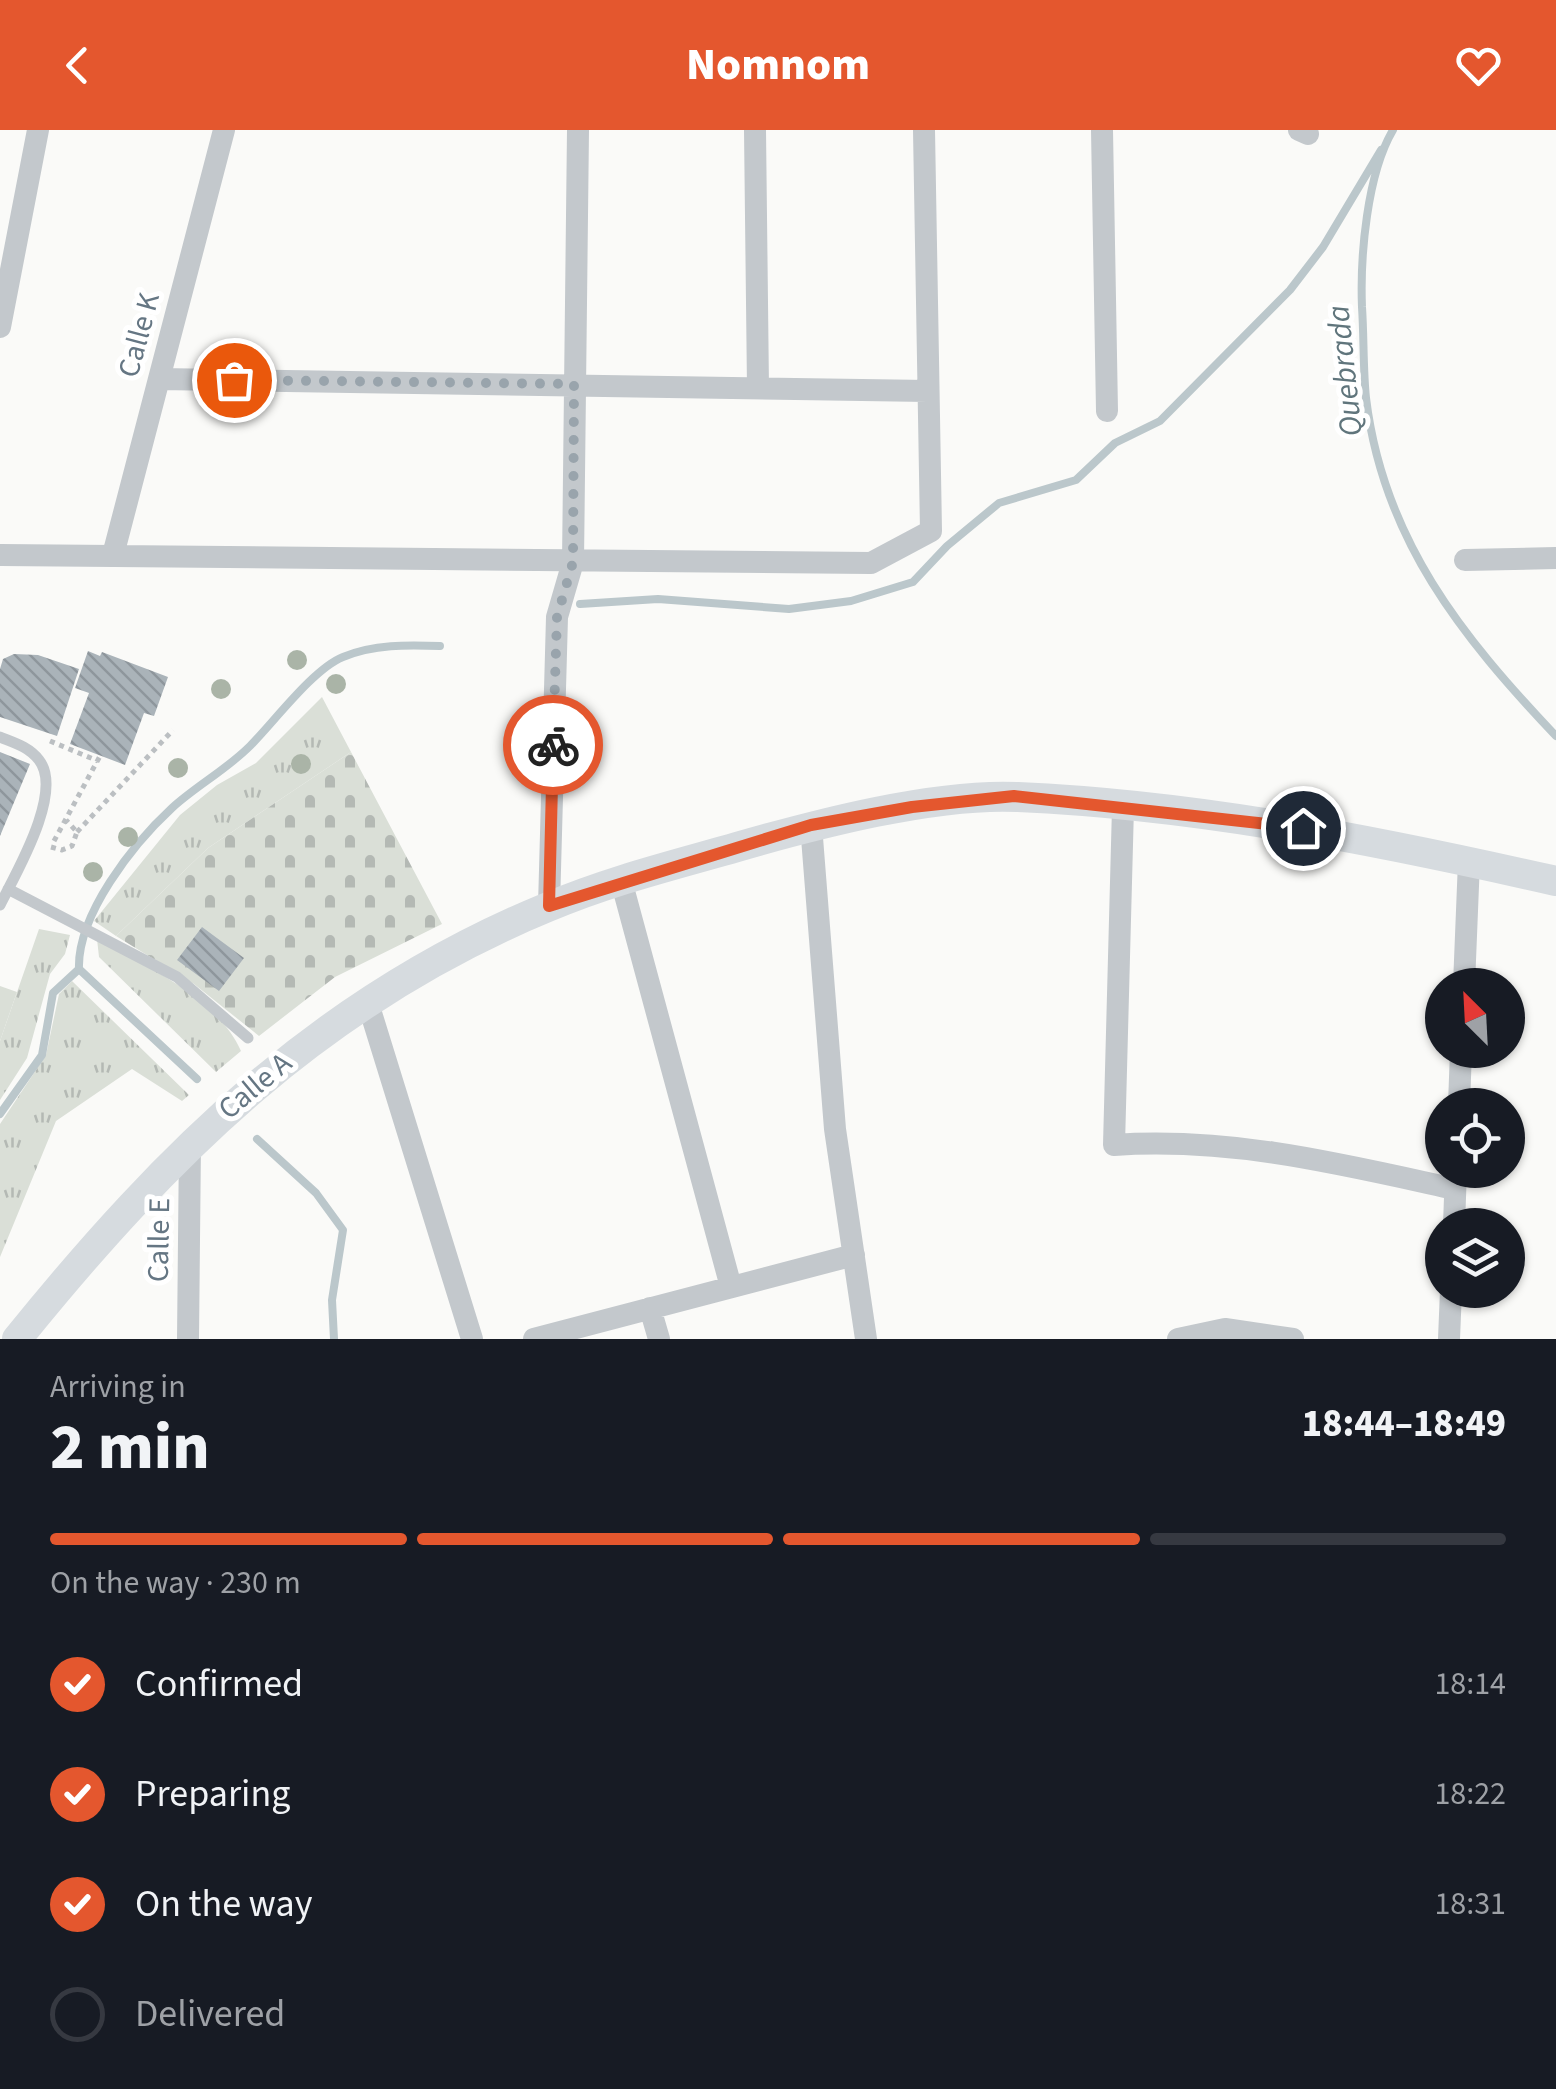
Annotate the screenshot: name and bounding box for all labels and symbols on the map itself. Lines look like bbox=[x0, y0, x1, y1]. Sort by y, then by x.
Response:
street label: Calle K bbox=[107, 287, 171, 382]
water label: Quebrada bbox=[1315, 303, 1375, 439]
pin bbox=[192, 338, 277, 423]
courier bbox=[503, 695, 603, 795]
pin bbox=[1261, 786, 1346, 871]
north arrow bbox=[1425, 968, 1525, 1068]
street label: Calle A bbox=[209, 1042, 302, 1130]
street label: Calle E bbox=[137, 1198, 181, 1282]

